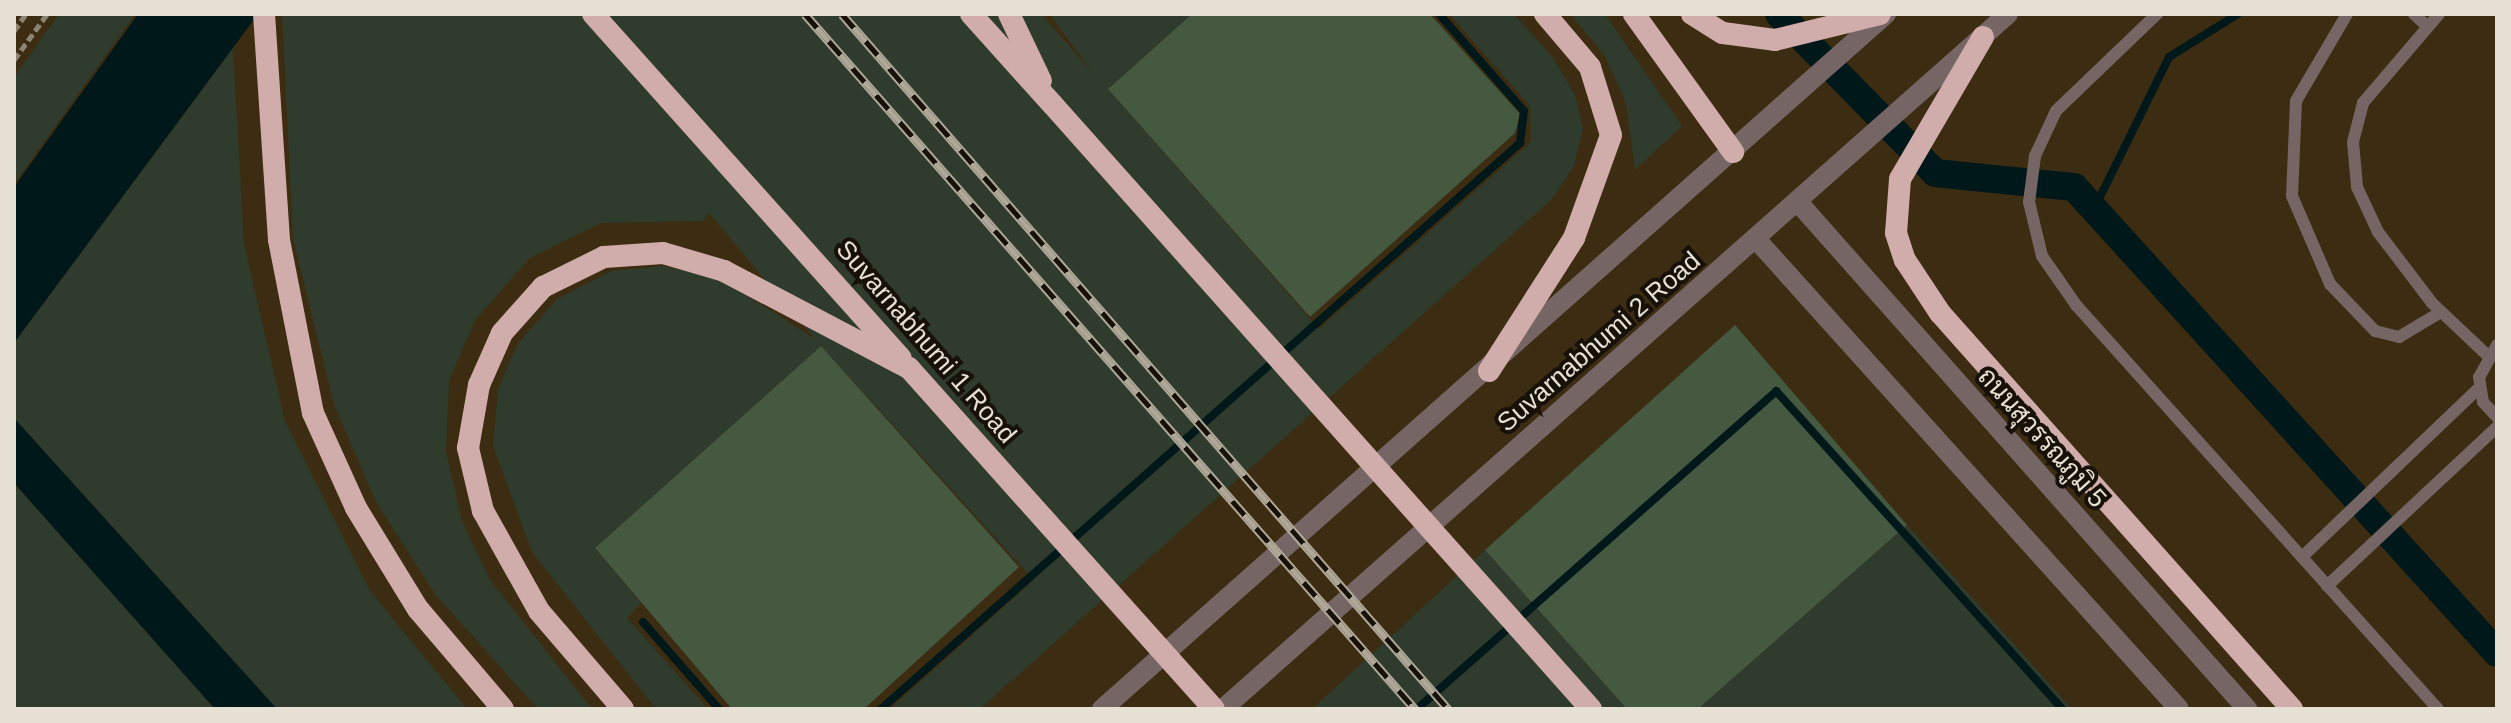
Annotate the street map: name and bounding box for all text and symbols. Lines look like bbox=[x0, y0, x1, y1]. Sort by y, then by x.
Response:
street label: Suvarnabhumi 1 Road bbox=[829, 234, 1023, 450]
street label: Suvarnabhumi 2 Road bbox=[1491, 245, 1707, 439]
street label: ถนนสุวรรณภูมิ 5 bbox=[1971, 362, 2113, 514]

